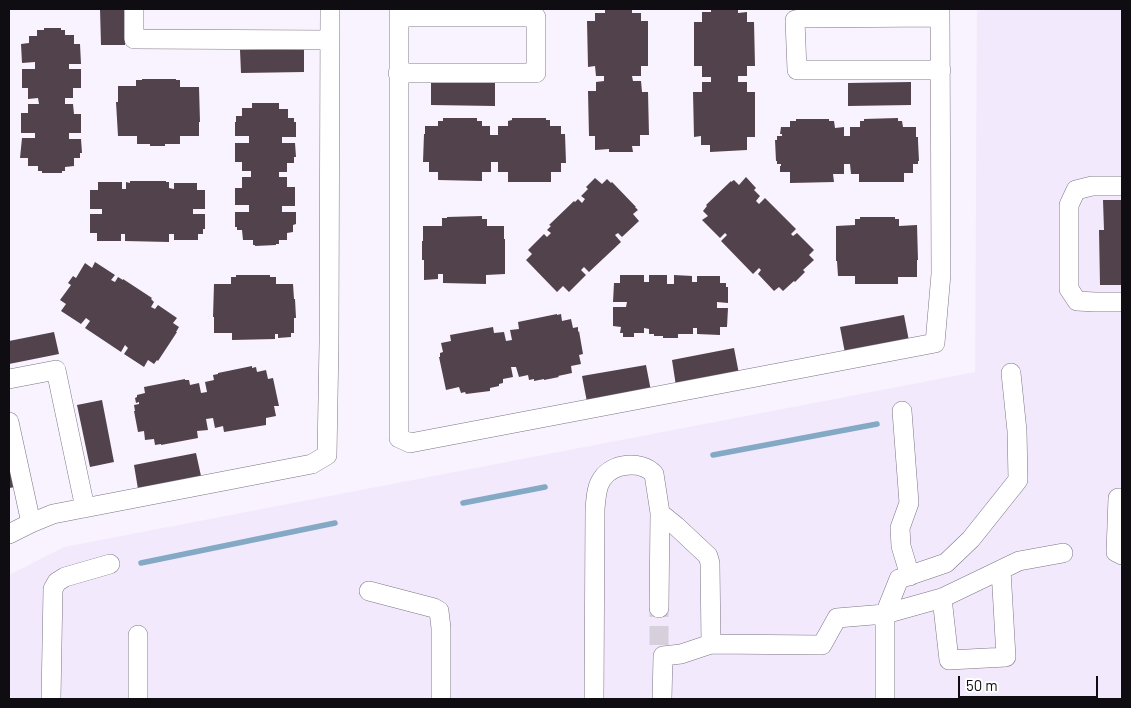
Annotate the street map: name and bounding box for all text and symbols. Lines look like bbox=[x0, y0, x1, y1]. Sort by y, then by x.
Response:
scale bar bbox=[961, 666, 1101, 698]
text: 50 m bbox=[966, 676, 998, 694]

